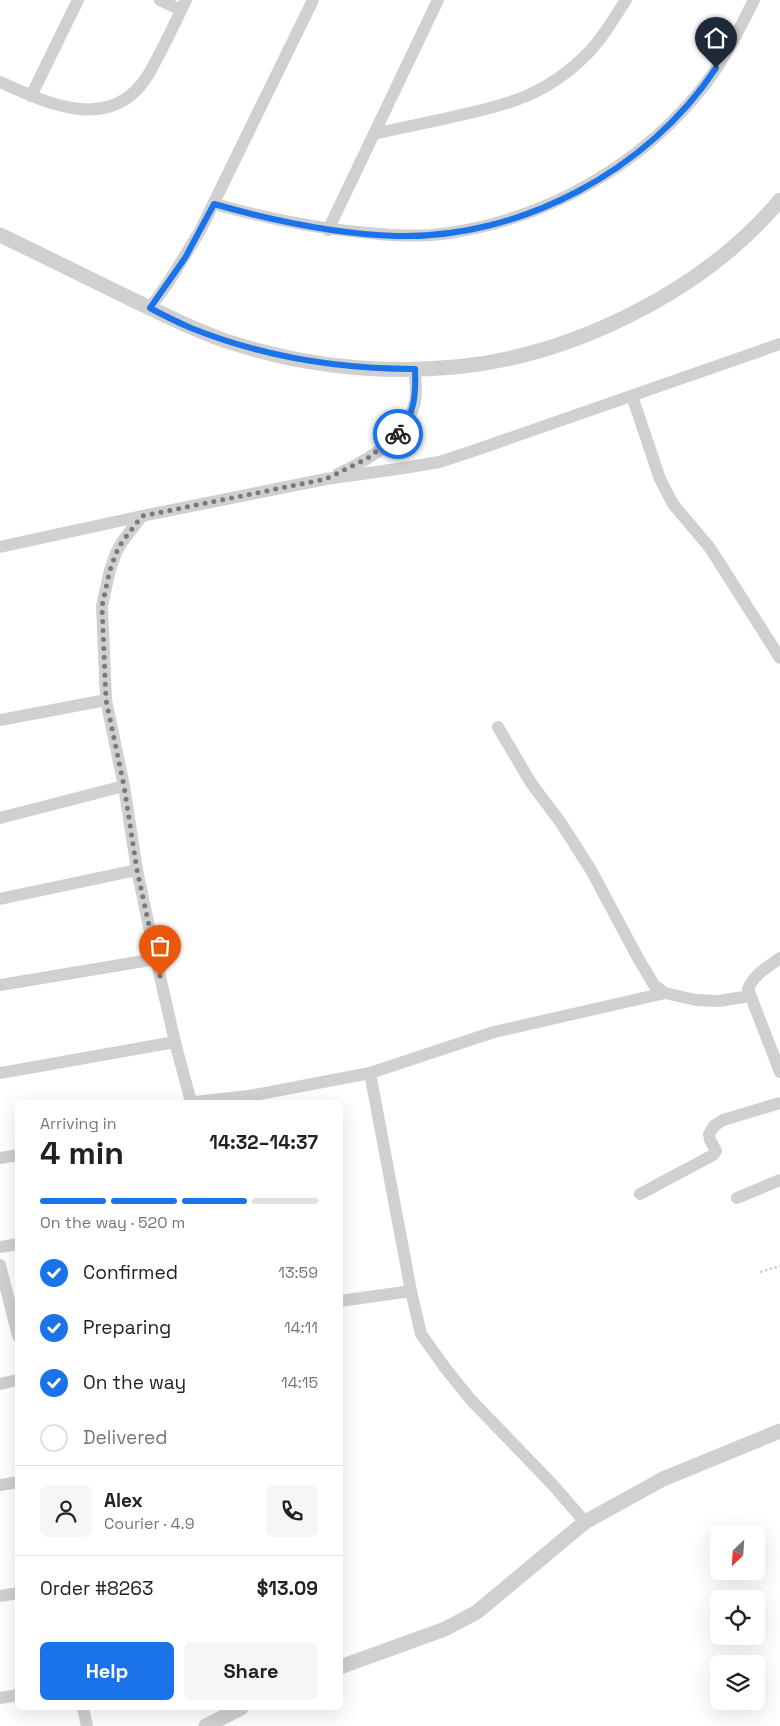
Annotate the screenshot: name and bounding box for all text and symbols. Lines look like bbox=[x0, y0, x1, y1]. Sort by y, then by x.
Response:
pin bbox=[695, 17, 737, 68]
icon: home bbox=[702, 24, 730, 52]
courier bbox=[373, 409, 423, 459]
icon: bike bbox=[384, 420, 412, 448]
pin bbox=[139, 925, 181, 976]
icon: bag bbox=[146, 932, 174, 960]
text: Arriving in bbox=[40, 1113, 117, 1134]
text: 14:32–14:37 bbox=[209, 1130, 318, 1155]
text: 4 min bbox=[40, 1133, 124, 1173]
text: On the way · 520 m bbox=[40, 1212, 185, 1233]
icon: check bbox=[40, 1259, 68, 1287]
text: Confirmed bbox=[83, 1260, 178, 1285]
text: 13:59 bbox=[278, 1262, 318, 1283]
icon: check bbox=[40, 1314, 68, 1342]
text: Preparing bbox=[83, 1315, 171, 1340]
text: 14:11 bbox=[284, 1317, 318, 1338]
icon: check bbox=[40, 1369, 68, 1397]
text: On the way bbox=[83, 1370, 186, 1395]
text: 14:15 bbox=[281, 1372, 318, 1393]
text: Delivered bbox=[83, 1425, 168, 1450]
button: person bbox=[40, 1485, 92, 1537]
button: phone bbox=[266, 1485, 318, 1537]
text: Alex bbox=[104, 1488, 143, 1513]
text: Courier · 4.9 bbox=[104, 1513, 194, 1534]
north arrow bbox=[710, 1525, 765, 1580]
map controls bbox=[710, 1525, 765, 1710]
text: Order #8263 bbox=[40, 1576, 153, 1601]
text: $13.09 bbox=[257, 1576, 318, 1601]
button: locate bbox=[710, 1590, 765, 1645]
button: Help bbox=[40, 1642, 174, 1700]
button: Share bbox=[184, 1642, 318, 1700]
button: layers bbox=[710, 1655, 765, 1710]

